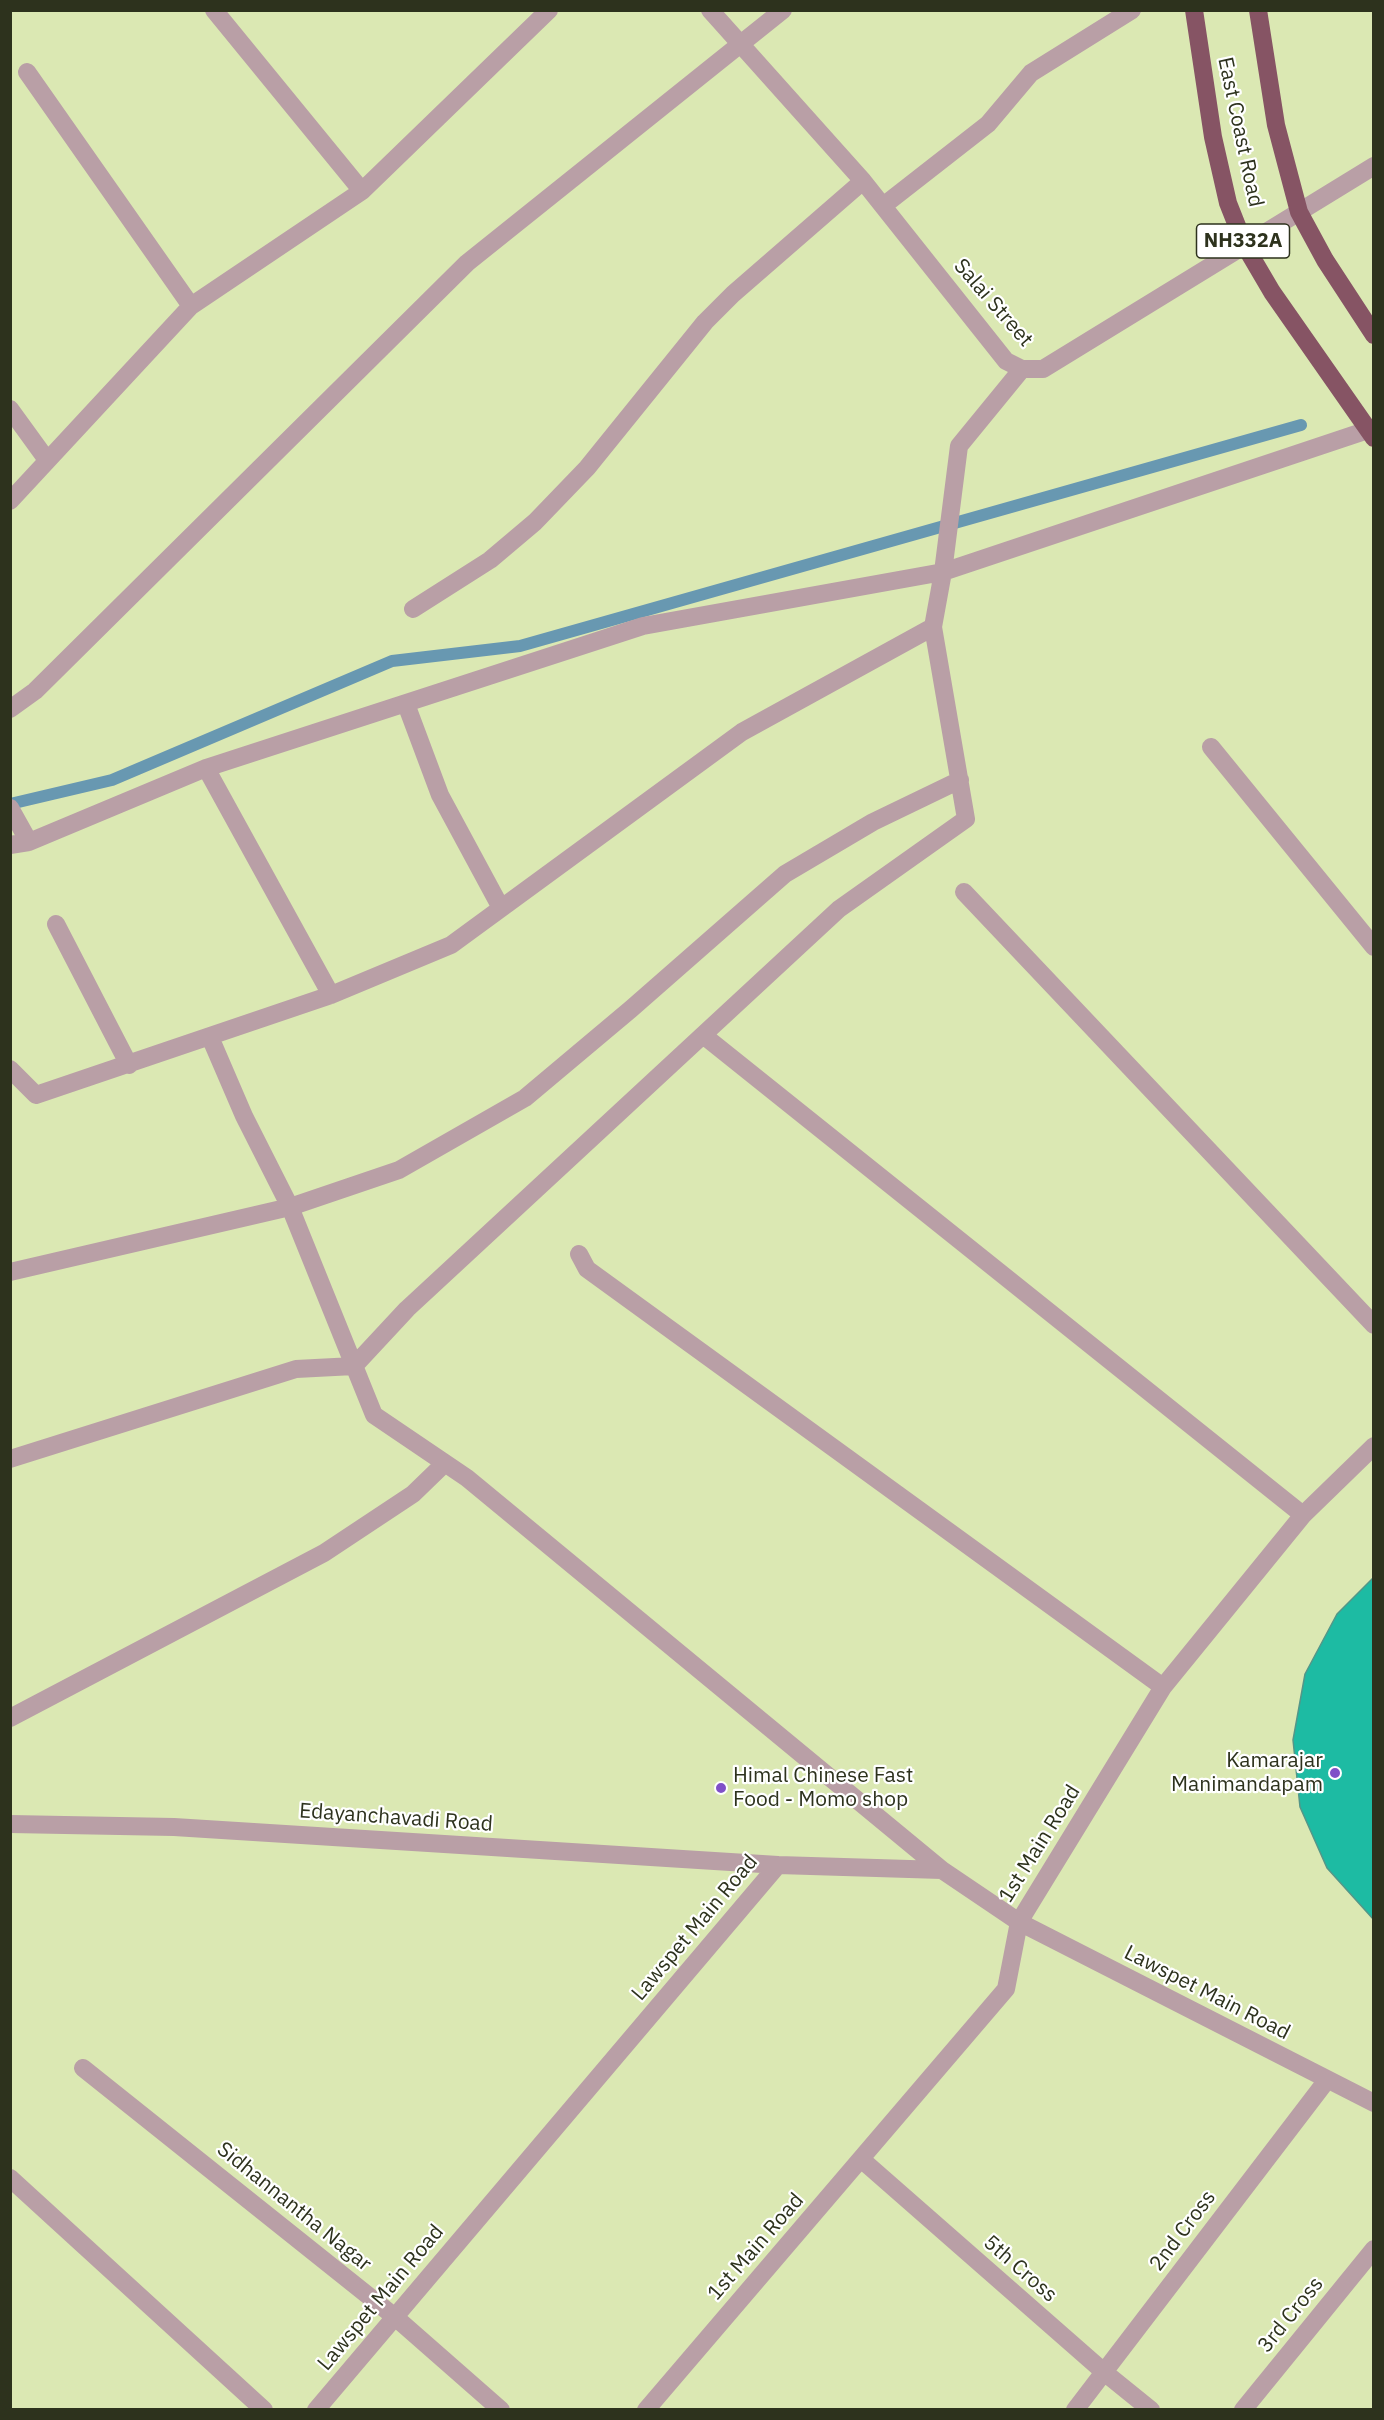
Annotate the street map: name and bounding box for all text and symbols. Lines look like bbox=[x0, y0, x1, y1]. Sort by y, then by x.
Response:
street label: East Coast Road bbox=[1212, 55, 1268, 209]
road number: NH332A bbox=[1196, 224, 1290, 258]
street label: Salai Street bbox=[948, 254, 1038, 352]
place label: Kamarajar Manimandapam bbox=[1171, 1748, 1323, 1798]
place label: Himal Chinese Fast Food - Momo shop bbox=[733, 1763, 913, 1813]
marker: Kamarajar Manimandapam bbox=[1328, 1766, 1342, 1780]
marker: Himal Chinese Fast Food - Momo shop bbox=[714, 1781, 728, 1795]
street label: 1st Main Road bbox=[994, 1781, 1086, 1907]
street label: Edayanchavadi Road bbox=[298, 1799, 494, 1837]
street label: Lawspet Main Road bbox=[627, 1850, 763, 2006]
street label: Lawspet Main Road bbox=[1120, 1940, 1294, 2046]
street label: Sidhannantha Nagar bbox=[212, 2137, 376, 2277]
street label: 2nd Cross bbox=[1145, 2186, 1221, 2276]
street label: 1st Main Road bbox=[703, 2188, 809, 2306]
street label: Lawspet Main Road bbox=[313, 2220, 449, 2376]
street label: 5th Cross bbox=[978, 2230, 1062, 2308]
street label: 3rd Cross bbox=[1253, 2272, 1329, 2358]

